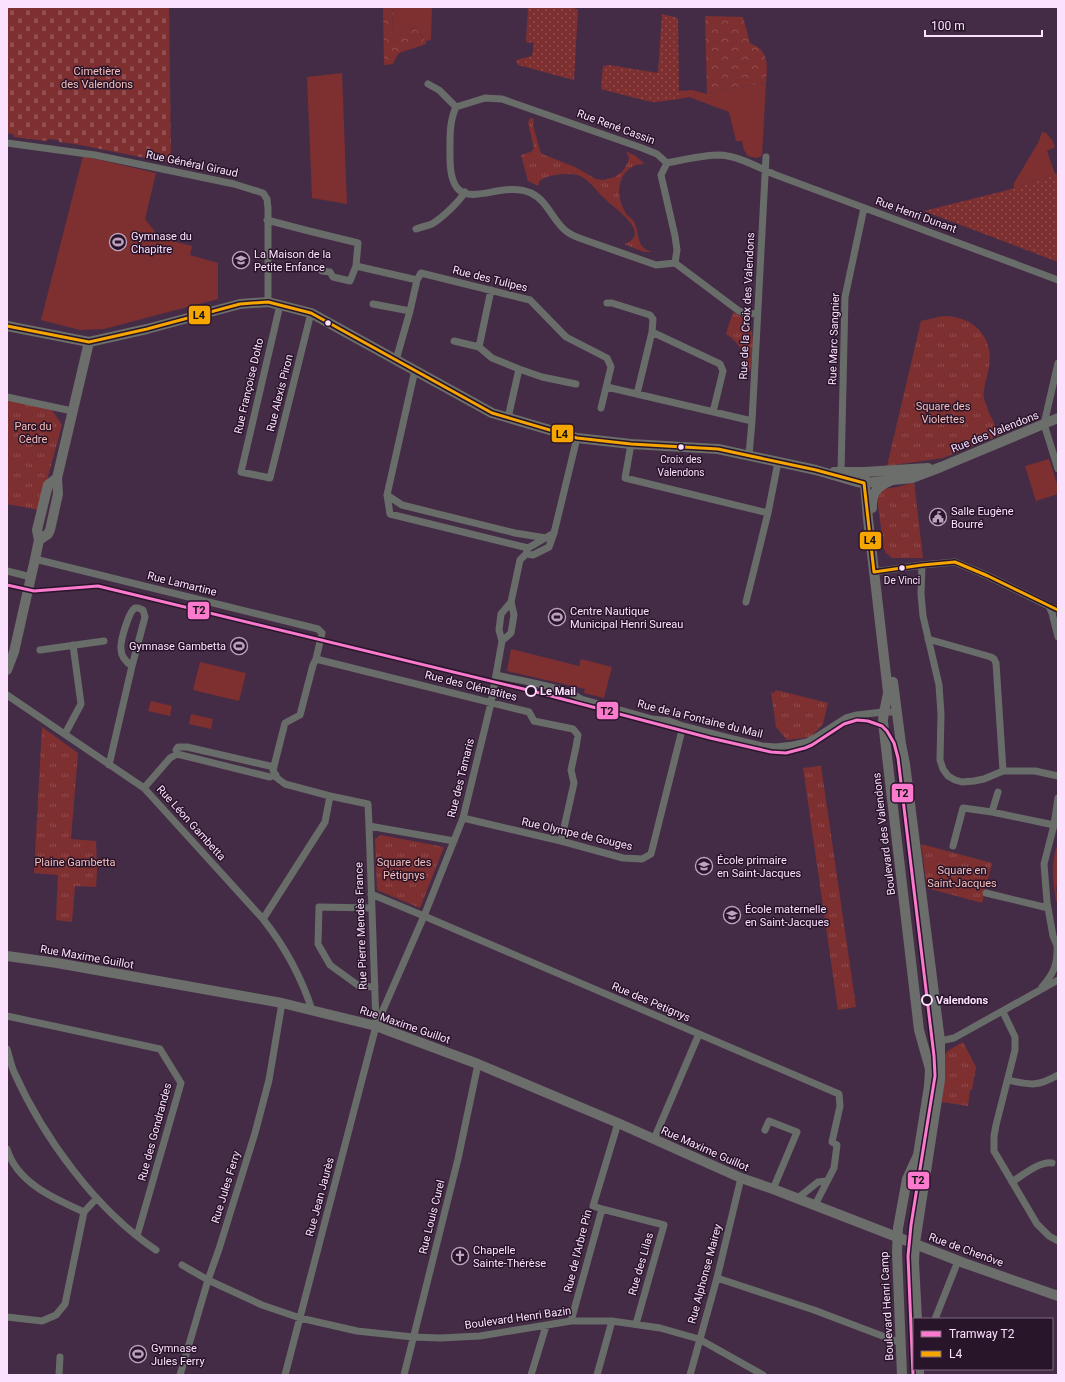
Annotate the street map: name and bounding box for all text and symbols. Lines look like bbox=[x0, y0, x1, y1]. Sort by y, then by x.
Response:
scale bar bbox=[925, 12, 1042, 38]
text: 100 m bbox=[931, 19, 965, 33]
park label: Cimetière des Valendons bbox=[61, 65, 133, 91]
street label: Rue René Cassin bbox=[575, 107, 657, 147]
street label: Rue Général Giraud bbox=[145, 148, 239, 180]
street label: Rue Henri Dunant bbox=[874, 194, 959, 236]
place label: Gymnase du Chapitre bbox=[131, 230, 192, 256]
sports icon: Gymnase du Chapitre bbox=[108, 232, 128, 252]
street label: Rue de la Croix des Valendons bbox=[737, 232, 757, 380]
place label: La Maison de la Petite Enfance bbox=[254, 248, 331, 274]
school or university icon: La Maison de la Petite Enfance bbox=[231, 250, 251, 270]
street label: Rue des Tulipes bbox=[451, 263, 529, 295]
street label: Rue Marc Sangnier bbox=[826, 292, 842, 385]
line badge: L4 bbox=[188, 305, 211, 325]
text: L4 bbox=[193, 309, 206, 322]
unlabelled marker bbox=[323, 318, 333, 328]
street label: Rue Françoise Dolto bbox=[232, 337, 266, 435]
street label: Rue Alexis Piron bbox=[264, 353, 296, 433]
park label: Square des Violettes bbox=[916, 400, 971, 426]
street label: Rue des Valendons bbox=[949, 408, 1041, 456]
park label: Parc du Cèdre bbox=[14, 420, 52, 446]
line badge: L4 bbox=[551, 424, 574, 443]
text: L4 bbox=[556, 428, 569, 441]
marker: Croix des Valendons bbox=[676, 442, 686, 452]
place label: Croix des Valendons bbox=[658, 454, 704, 478]
place label: Salle Eugène Bourré bbox=[951, 505, 1014, 531]
public building icon: Salle Eugène Bourré bbox=[928, 507, 948, 527]
line badge: L4 bbox=[859, 531, 882, 550]
text: L4 bbox=[864, 534, 877, 547]
marker: De Vinci bbox=[897, 563, 907, 573]
street label: Rue Lamartine bbox=[146, 569, 218, 599]
place label: De Vinci bbox=[884, 575, 920, 586]
line badge: T2 bbox=[187, 601, 210, 620]
text: T2 bbox=[192, 604, 206, 617]
place label: Centre Nautique Municipal Henri Sureau bbox=[570, 605, 683, 631]
sports icon: Centre Nautique Municipal Henri Sureau bbox=[547, 607, 567, 627]
sports icon: Gymnase Gambetta bbox=[229, 636, 249, 656]
place label: Gymnase Gambetta bbox=[129, 640, 226, 653]
street label: Rue des Clématites bbox=[424, 668, 519, 704]
marker: Le Mail bbox=[525, 685, 537, 697]
place label: Le Mail bbox=[540, 685, 576, 698]
street label: Rue de la Fontaine du Mail bbox=[636, 697, 764, 741]
line badge: T2 bbox=[596, 701, 619, 720]
text: T2 bbox=[600, 705, 614, 718]
street label: Rue des Tamaris bbox=[445, 737, 477, 819]
street label: Boulevard des Valendons bbox=[870, 772, 898, 896]
street label: Rue Léon Gambetta bbox=[154, 783, 228, 863]
line badge: T2 bbox=[891, 783, 914, 803]
text: T2 bbox=[895, 787, 909, 800]
street label: Rue Olympe de Gouges bbox=[520, 815, 634, 853]
place label: École primaire en Saint-Jacques bbox=[717, 854, 801, 880]
park label: Plaine Gambetta bbox=[34, 856, 116, 869]
park label: Square des Pétignys bbox=[377, 856, 432, 882]
school or university icon: École primaire en Saint-Jacques bbox=[694, 856, 714, 876]
street label: Rue Pierre Mendès France bbox=[352, 862, 370, 990]
park label: Square en Saint-Jacques bbox=[927, 864, 997, 890]
place label: École maternelle en Saint-Jacques bbox=[745, 903, 829, 929]
school or university icon: École maternelle en Saint-Jacques bbox=[722, 905, 742, 925]
street label: Rue Maxime Guillot bbox=[39, 942, 135, 972]
street label: Rue des Petignys bbox=[610, 980, 692, 1025]
marker: Valendons bbox=[921, 994, 933, 1006]
place label: Valendons bbox=[936, 994, 988, 1007]
street label: Rue Maxime Guillot bbox=[358, 1003, 452, 1047]
street label: Rue des Gondrandes bbox=[136, 1081, 174, 1183]
street label: Rue Maxime Guillot bbox=[659, 1124, 751, 1174]
street label: Rue Jules Ferry bbox=[209, 1148, 243, 1225]
street label: Rue Jean Jaurès bbox=[303, 1156, 337, 1238]
line badge: T2 bbox=[907, 1171, 930, 1190]
text: T2 bbox=[911, 1174, 925, 1187]
street label: Rue Louis Curel bbox=[416, 1179, 448, 1255]
street label: Rue de l'Arbre Pin bbox=[561, 1208, 595, 1294]
street label: Rue Alphonse Mairey bbox=[685, 1222, 725, 1325]
street label: Rue de Chenôve bbox=[927, 1230, 1005, 1270]
street label: Rue des Lilas bbox=[626, 1231, 656, 1297]
place label: Chapelle Sainte-Thérèse bbox=[473, 1244, 546, 1270]
church icon: Chapelle Sainte-Thérèse bbox=[450, 1246, 470, 1266]
street label: Boulevard Henri Camp bbox=[878, 1251, 896, 1361]
street label: Boulevard Henri Bazin bbox=[464, 1304, 572, 1332]
legend bbox=[913, 1318, 1053, 1370]
text: Tramway T2 bbox=[949, 1327, 1015, 1341]
place label: Gymnase Jules Ferry bbox=[151, 1342, 205, 1368]
sports icon: Gymnase Jules Ferry bbox=[128, 1344, 148, 1364]
text: L4 bbox=[949, 1347, 962, 1361]

